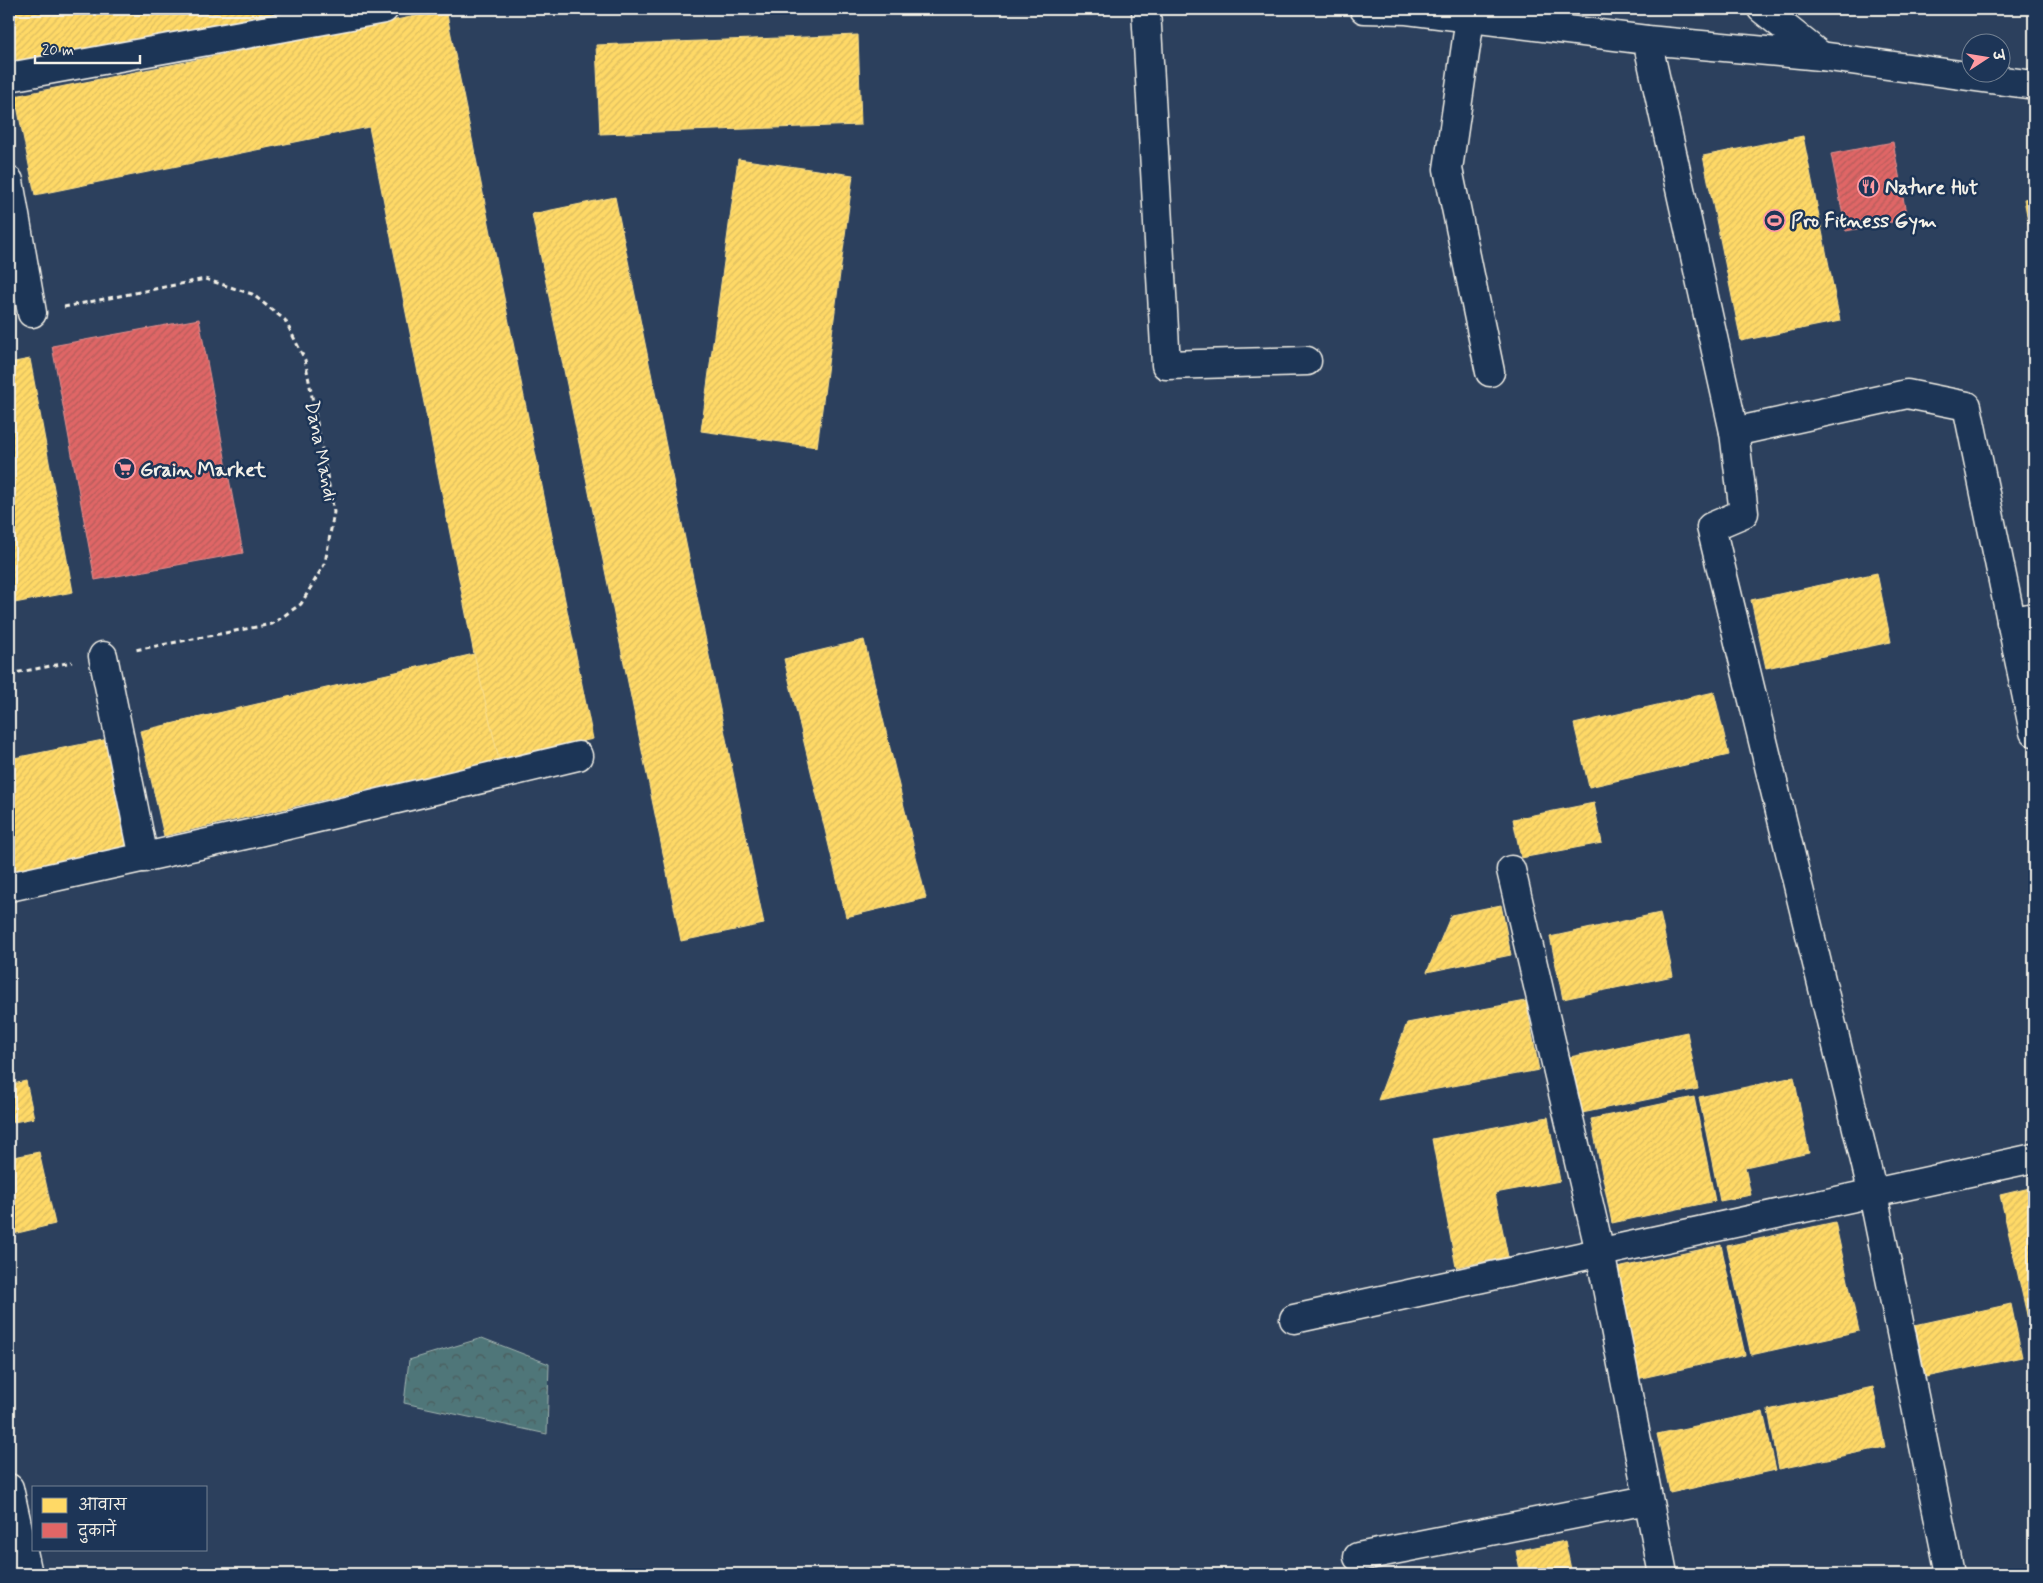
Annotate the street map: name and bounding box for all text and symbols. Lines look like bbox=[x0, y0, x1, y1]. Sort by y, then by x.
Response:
scale bar bbox=[35, 32, 140, 64]
north arrow bbox=[1960, 32, 2010, 82]
text: 20 m bbox=[42, 41, 74, 61]
text: उ bbox=[1988, 47, 2008, 64]
restaurant icon: Nature Hut bbox=[1857, 175, 1881, 199]
place label: Nature Hut bbox=[1885, 175, 1979, 202]
sports icon: Pro Fitness Gym bbox=[1763, 208, 1787, 232]
place label: Pro Fitness Gym bbox=[1791, 208, 1937, 235]
street label: Dana Mandi bbox=[297, 398, 344, 504]
supermarket icon: Grain Market bbox=[112, 457, 136, 481]
place label: Grain Market bbox=[140, 457, 267, 484]
legend bbox=[32, 1486, 208, 1550]
text: आवास bbox=[78, 1496, 127, 1516]
text: दुकानें bbox=[77, 1518, 117, 1543]

